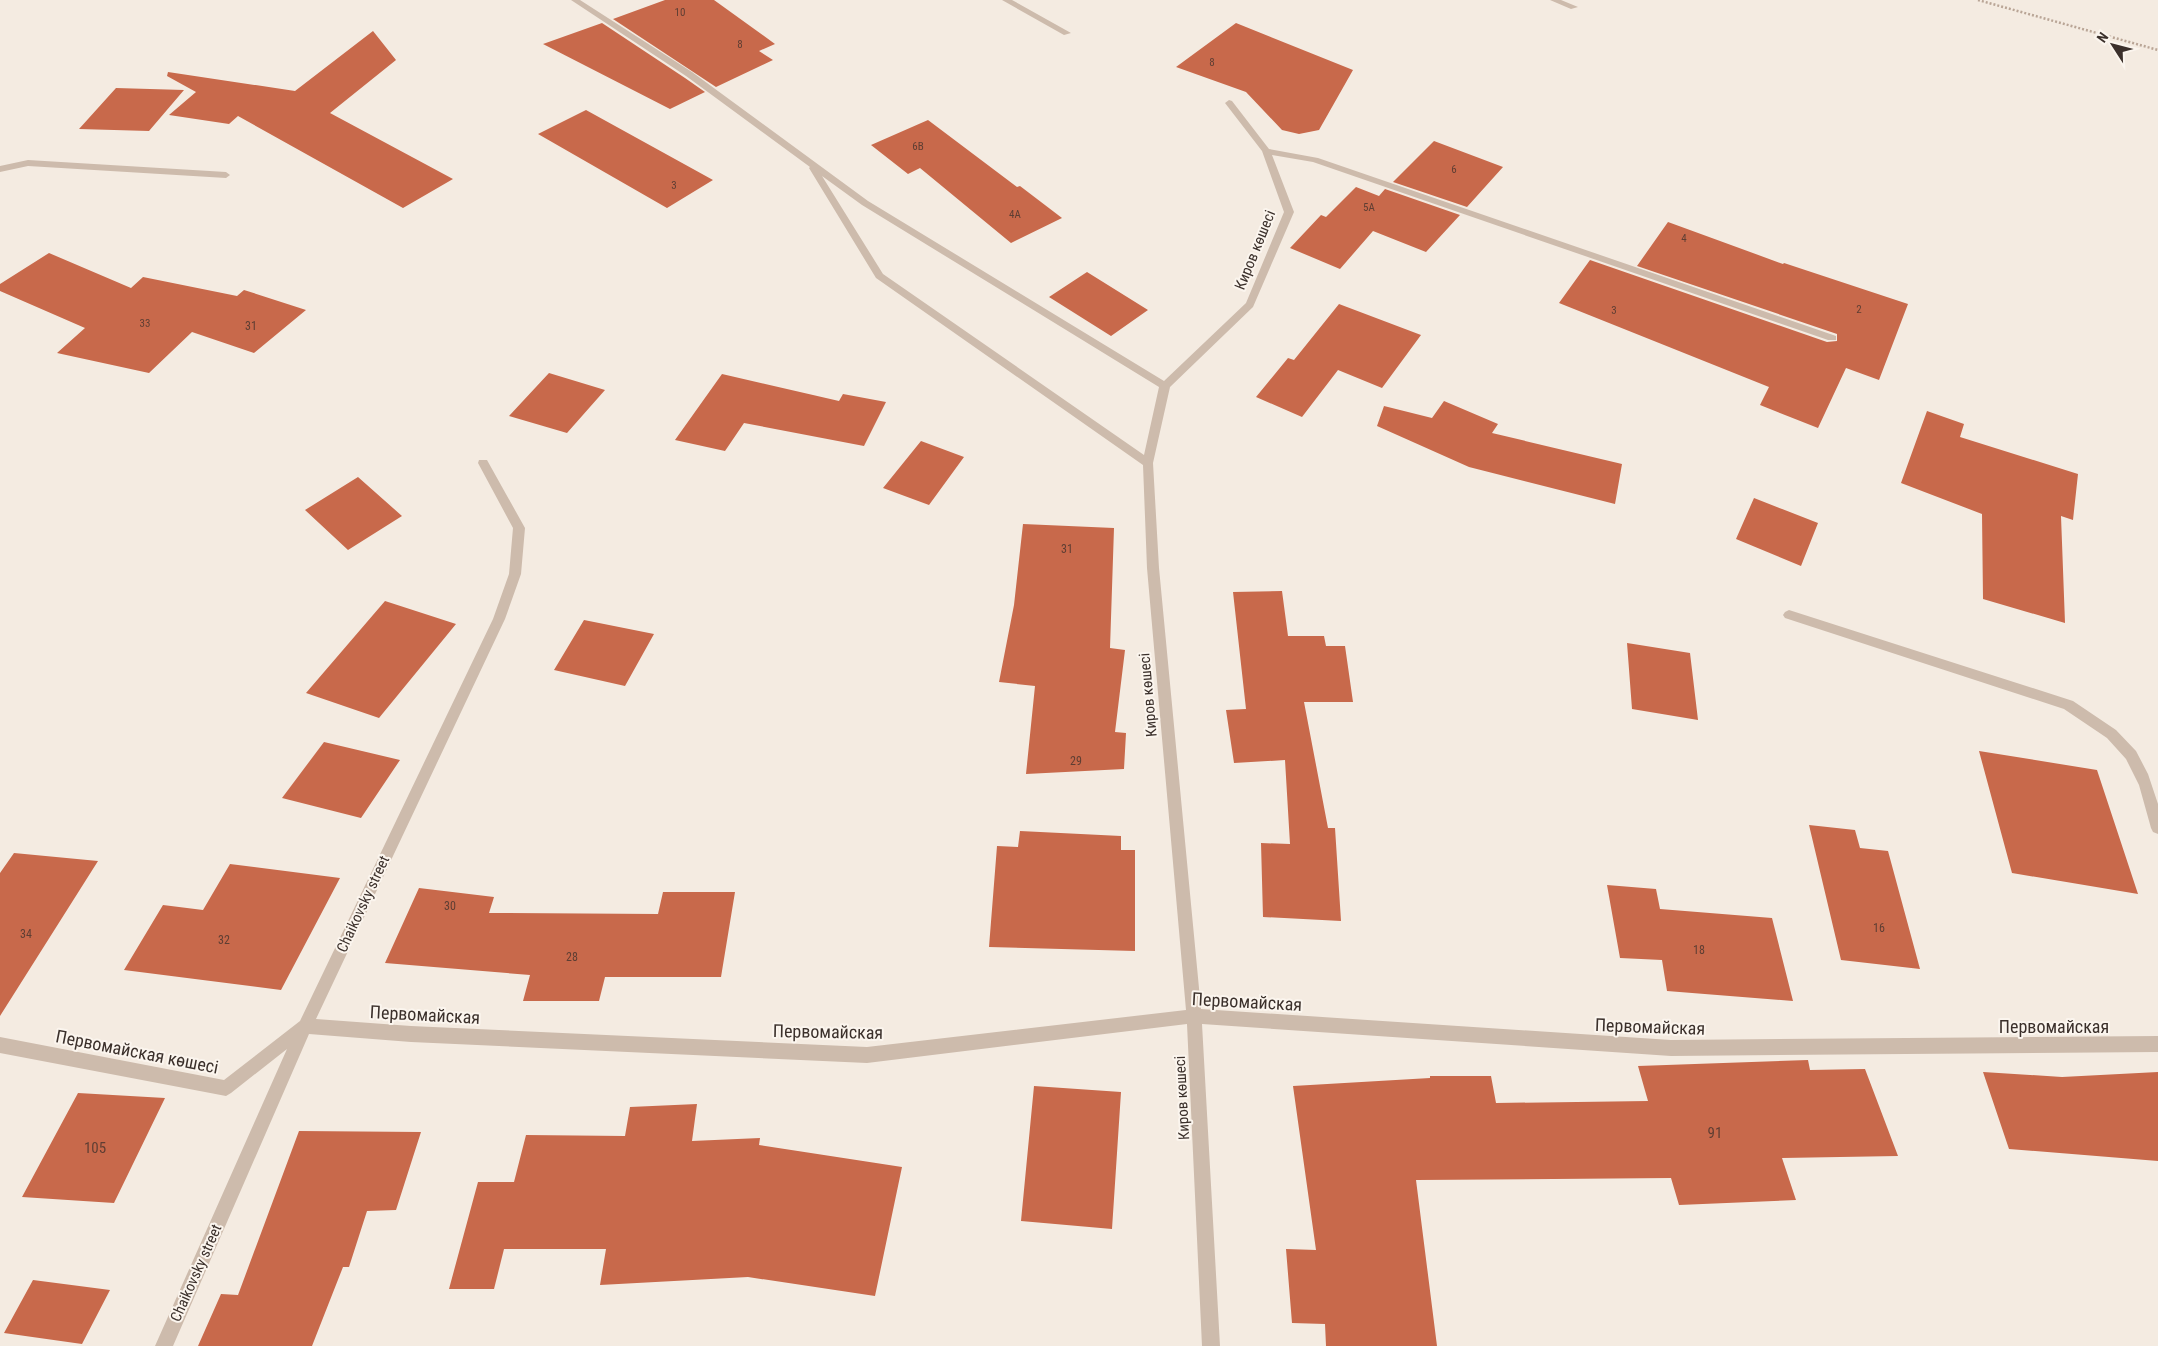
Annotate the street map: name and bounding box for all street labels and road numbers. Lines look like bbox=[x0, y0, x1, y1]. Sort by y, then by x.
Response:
street label: Киров көшесі bbox=[1231, 208, 1279, 292]
street label: Киров көшесі bbox=[1135, 652, 1161, 738]
street label: Chaikovsky street bbox=[333, 853, 393, 955]
street label: Первомайская bbox=[1191, 988, 1303, 1015]
street label: Первомайская bbox=[369, 1001, 481, 1028]
street label: Первомайская bbox=[1595, 1014, 1705, 1039]
street label: Первомайская bbox=[1999, 1016, 2109, 1037]
street label: Первомайская bbox=[773, 1020, 883, 1043]
street label: Первомайская көшесі bbox=[54, 1025, 220, 1078]
street label: Киров көшесі bbox=[1171, 1055, 1193, 1141]
street label: Chaikovsky street bbox=[167, 1222, 225, 1324]

